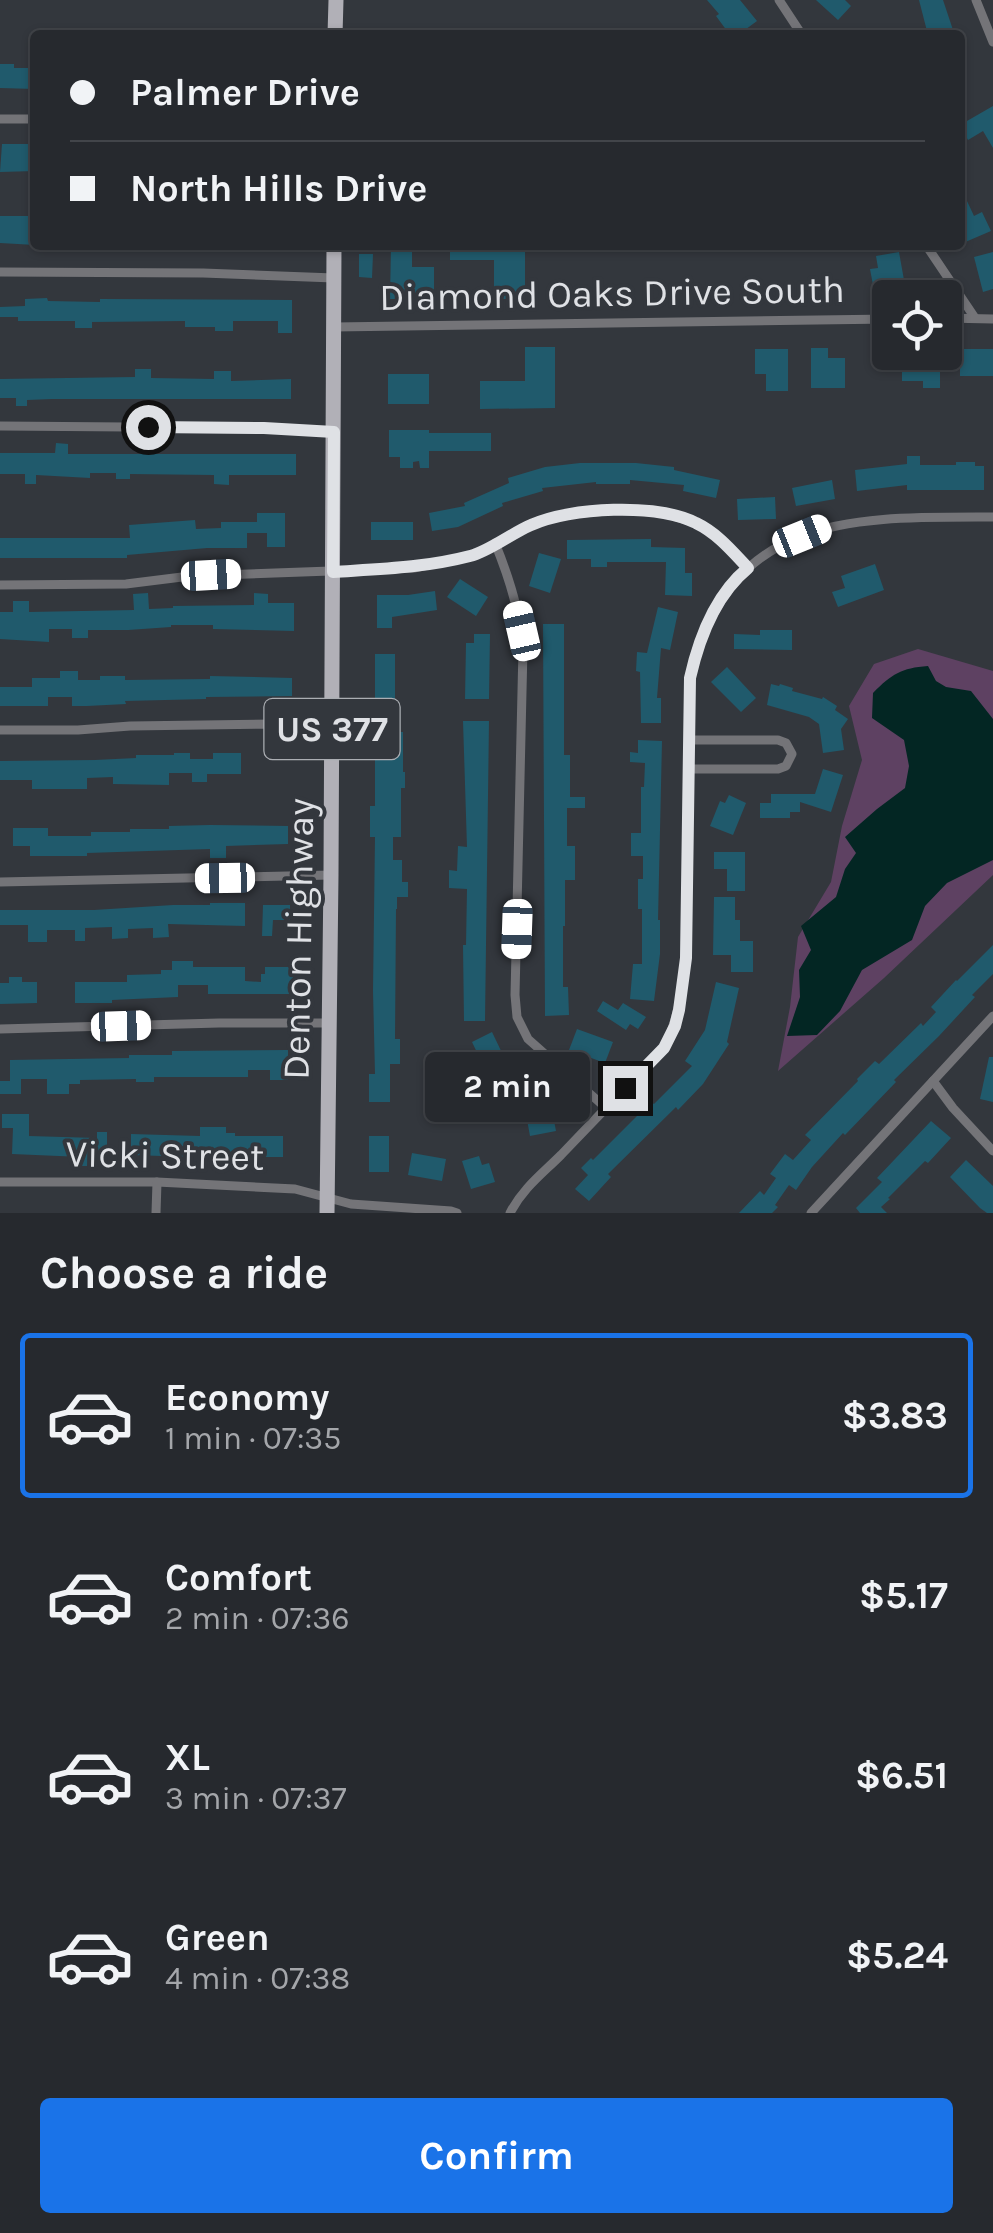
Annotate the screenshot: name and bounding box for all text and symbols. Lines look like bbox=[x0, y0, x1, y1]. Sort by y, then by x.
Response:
text: Palmer Drive bbox=[130, 70, 360, 115]
text: North Hills Drive bbox=[130, 166, 427, 211]
street label: Diamond Oaks Drive South bbox=[379, 267, 845, 320]
map controls bbox=[872, 280, 962, 370]
button: locate bbox=[872, 280, 962, 370]
route start bbox=[126, 405, 171, 450]
car bbox=[769, 511, 835, 561]
car bbox=[180, 558, 242, 592]
car bbox=[501, 598, 543, 664]
road number: US 377 bbox=[264, 699, 400, 759]
street label: Denton Highway bbox=[274, 797, 323, 1080]
car bbox=[195, 862, 255, 894]
car bbox=[501, 898, 533, 960]
car bbox=[90, 1010, 152, 1042]
callout: 2 min bbox=[425, 1053, 590, 1123]
route end bbox=[603, 1066, 648, 1111]
text: 2 min bbox=[463, 1068, 552, 1105]
street label: Vicki Street bbox=[65, 1131, 265, 1180]
text: Choose a ride bbox=[40, 1247, 328, 1299]
icon: car bbox=[45, 1371, 135, 1461]
text: Economy bbox=[165, 1375, 329, 1420]
text: $3.83 bbox=[842, 1393, 948, 1438]
text: 1 min · 07:35 bbox=[165, 1420, 341, 1457]
icon: car bbox=[45, 1551, 135, 1641]
text: Comfort bbox=[165, 1555, 312, 1600]
text: $5.17 bbox=[859, 1573, 948, 1618]
text: 2 min · 07:36 bbox=[165, 1600, 349, 1637]
icon: car bbox=[45, 1731, 135, 1821]
text: XL bbox=[165, 1735, 210, 1780]
text: $6.51 bbox=[855, 1753, 948, 1798]
text: 3 min · 07:37 bbox=[165, 1780, 347, 1817]
icon: car bbox=[45, 1911, 135, 2001]
text: Green bbox=[165, 1915, 270, 1960]
text: $5.24 bbox=[846, 1933, 948, 1978]
text: 4 min · 07:38 bbox=[165, 1960, 350, 1997]
button: Confirm bbox=[40, 2098, 953, 2213]

